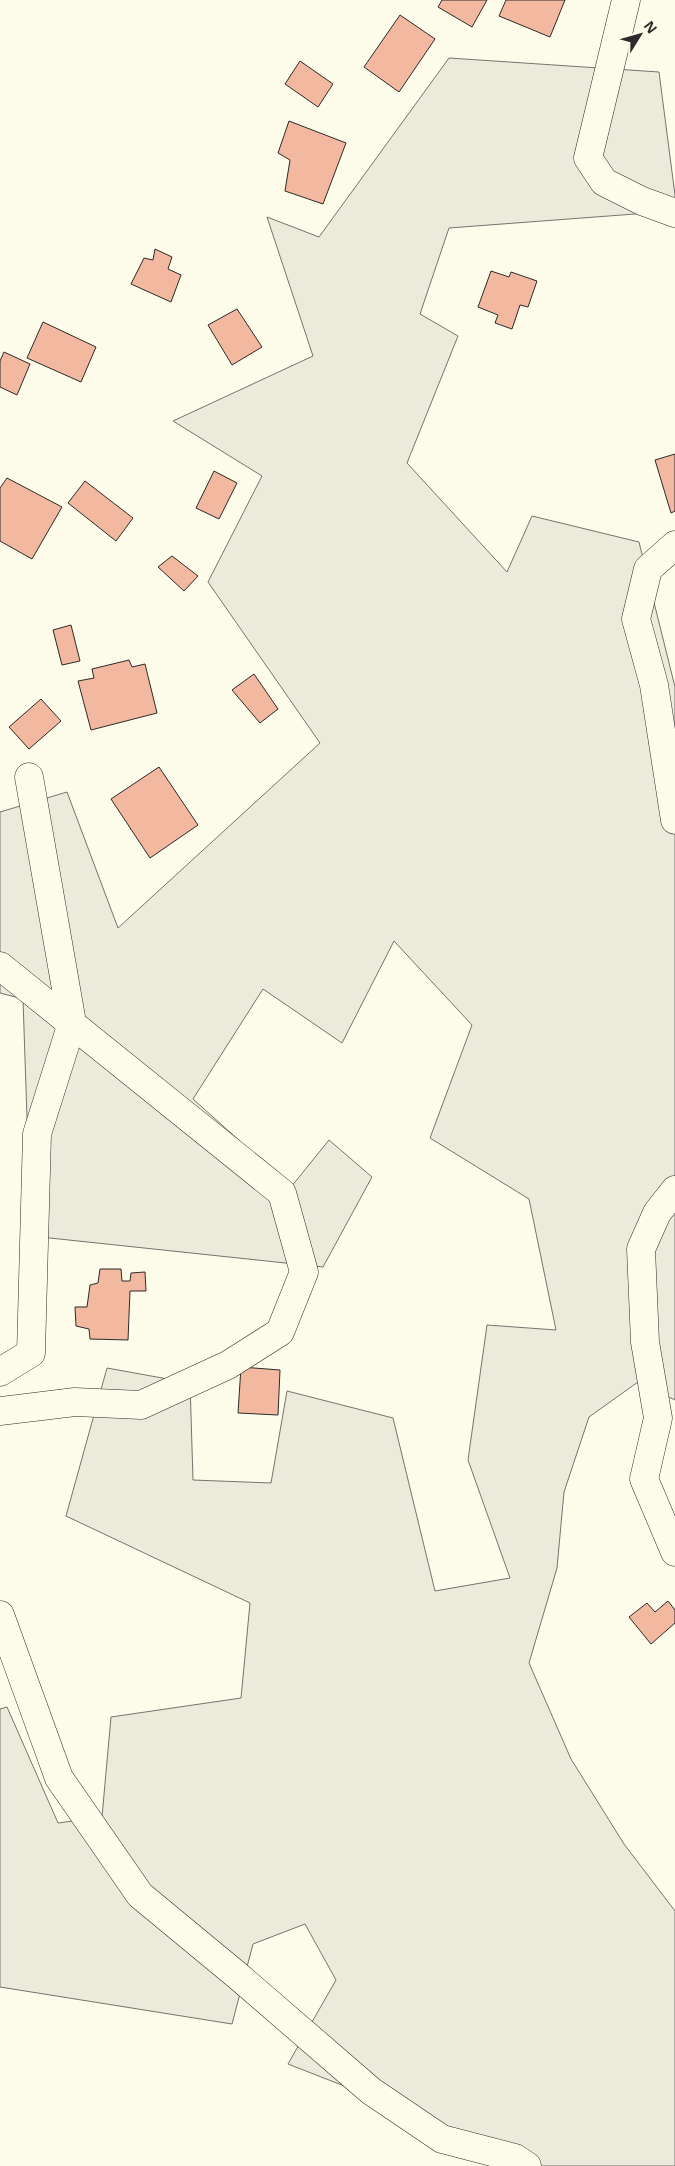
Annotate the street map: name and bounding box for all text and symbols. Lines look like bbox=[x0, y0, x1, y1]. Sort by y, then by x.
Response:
north arrow bbox=[615, 10, 665, 60]
text: N bbox=[640, 17, 662, 37]

